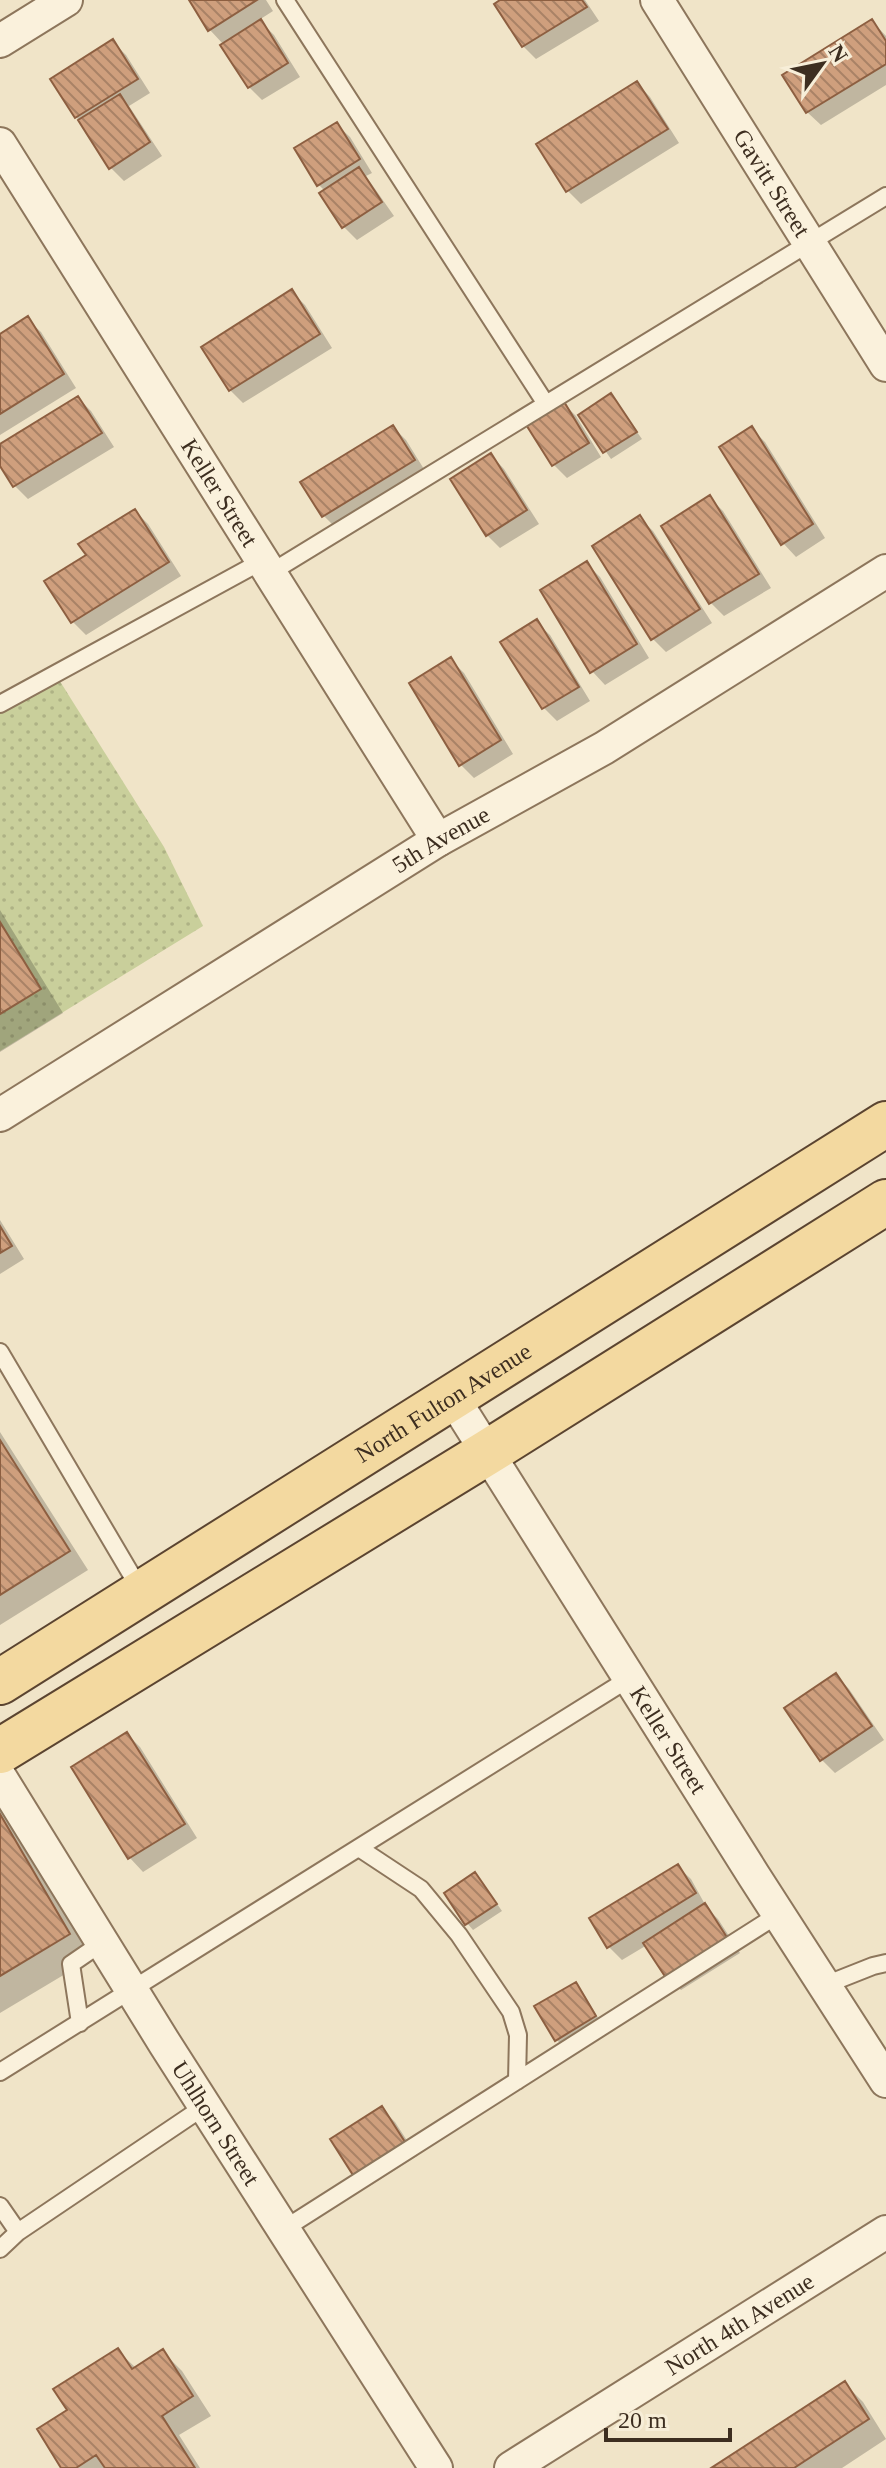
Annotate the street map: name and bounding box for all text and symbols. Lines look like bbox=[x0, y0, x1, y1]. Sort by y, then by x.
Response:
north arrow bbox=[782, 24, 862, 104]
text: N bbox=[824, 40, 853, 67]
street label: Gavitt Street bbox=[728, 124, 815, 242]
street label: Keller Street bbox=[176, 434, 263, 552]
street label: 5th Avenue bbox=[388, 801, 494, 878]
street label: North Fulton Avenue bbox=[351, 1338, 536, 1468]
street label: Keller Street bbox=[625, 1681, 712, 1799]
street label: Uhlhorn Street bbox=[166, 2056, 265, 2190]
street label: North 4th Avenue bbox=[661, 2268, 818, 2381]
scale bar bbox=[606, 2392, 730, 2442]
text: 20 m bbox=[618, 2407, 667, 2433]

